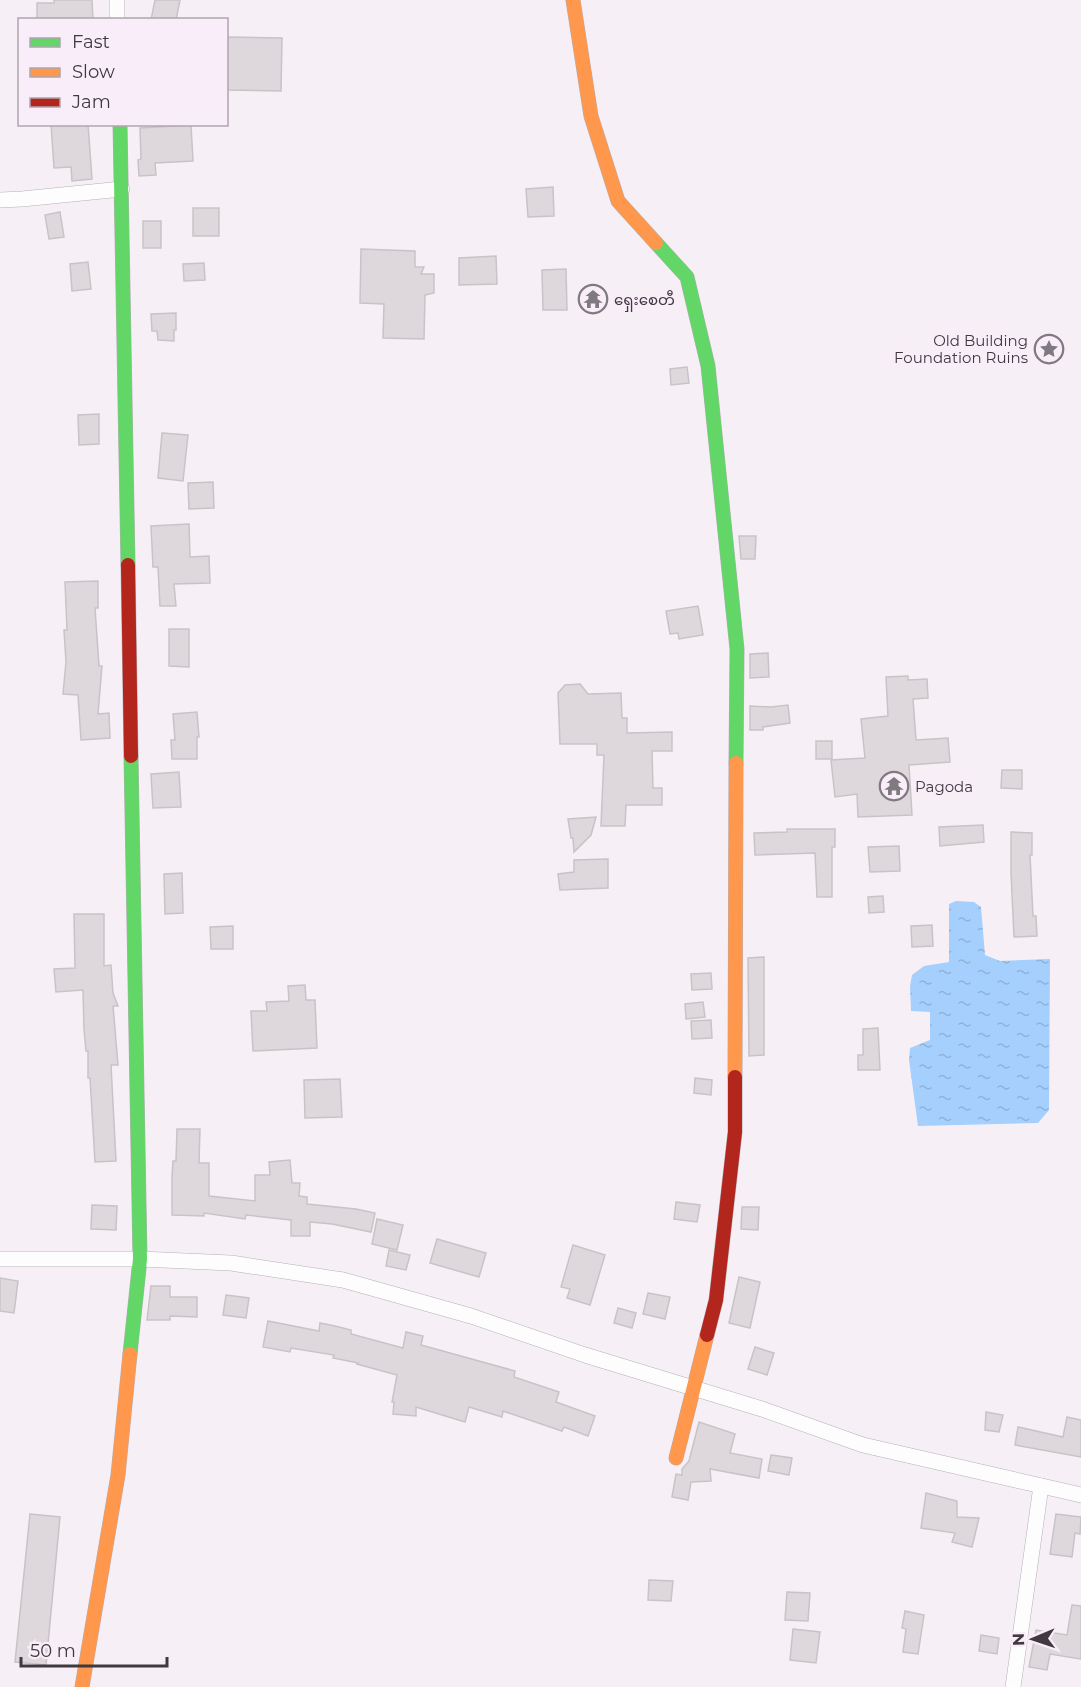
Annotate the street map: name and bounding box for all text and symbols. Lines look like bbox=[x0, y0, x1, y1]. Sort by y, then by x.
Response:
legend bbox=[18, 18, 228, 126]
text: Fast bbox=[72, 31, 110, 53]
text: Slow bbox=[72, 61, 115, 83]
text: Jam bbox=[71, 91, 111, 113]
temple icon: ရှေးစေတီ bbox=[577, 283, 609, 315]
place label: ရှေးစေတီ bbox=[614, 290, 675, 312]
place label: Old Building Foundation Ruins bbox=[894, 331, 1028, 367]
place icon: Old Building Foundation Ruins bbox=[1033, 333, 1065, 365]
temple icon: Pagoda bbox=[878, 770, 910, 802]
place label: Pagoda bbox=[915, 777, 973, 796]
north arrow bbox=[1003, 1609, 1063, 1669]
scale bar bbox=[21, 1630, 166, 1668]
text: N bbox=[1009, 1633, 1028, 1646]
text: 50 m bbox=[30, 1640, 76, 1662]

